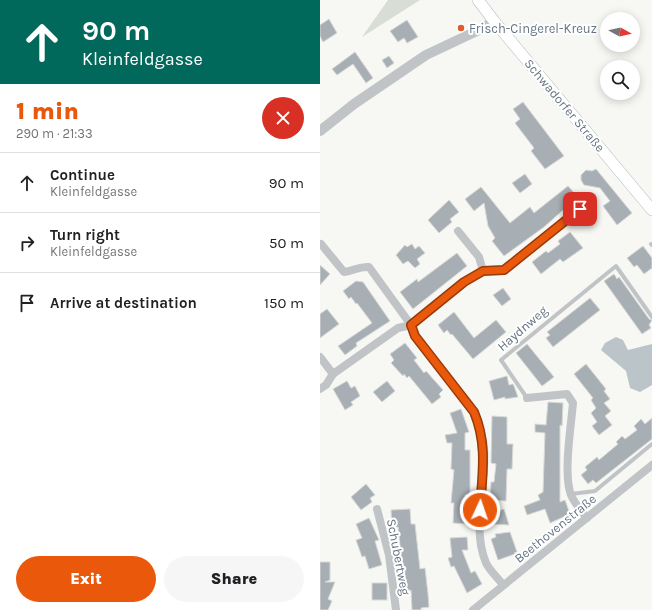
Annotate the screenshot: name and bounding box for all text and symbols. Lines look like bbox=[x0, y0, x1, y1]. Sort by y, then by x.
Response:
north arrow bbox=[600, 12, 640, 52]
map controls bbox=[600, 12, 640, 100]
text: 90 m bbox=[82, 14, 150, 47]
icon: ahead bbox=[16, 16, 68, 68]
place label: Frisch-Cingerel-Kreuz bbox=[469, 21, 597, 36]
marker: Frisch-Cingerel-Kreuz bbox=[456, 23, 466, 33]
text: Kleinfeldgasse bbox=[82, 48, 203, 70]
street label: Schwadorfer Straße bbox=[521, 56, 608, 155]
button: search bbox=[600, 60, 640, 100]
text: 1 min bbox=[16, 97, 79, 125]
button: close bbox=[262, 97, 304, 139]
text: 290 m · 21:33 bbox=[16, 126, 93, 141]
text: Continue bbox=[50, 166, 115, 184]
icon: ahead bbox=[16, 172, 38, 194]
text: 90 m bbox=[269, 174, 304, 192]
text: Kleinfeldgasse bbox=[50, 184, 137, 199]
pin bbox=[563, 192, 597, 226]
icon: arrive bbox=[569, 198, 591, 220]
text: Turn right bbox=[50, 226, 120, 244]
icon: right bbox=[16, 232, 38, 254]
text: 50 m bbox=[269, 234, 304, 252]
text: Kleinfeldgasse bbox=[50, 244, 137, 259]
icon: arrive bbox=[16, 292, 38, 314]
text: Arrive at destination bbox=[50, 294, 197, 312]
text: 150 m bbox=[264, 294, 304, 312]
street label: Haydnweg bbox=[494, 302, 551, 354]
position arrow bbox=[459, 489, 501, 531]
street label: Beethovenstraße bbox=[512, 491, 599, 566]
street label: Schubertweg bbox=[384, 518, 413, 597]
button: Exit bbox=[16, 556, 156, 602]
button: Share bbox=[164, 556, 304, 602]

